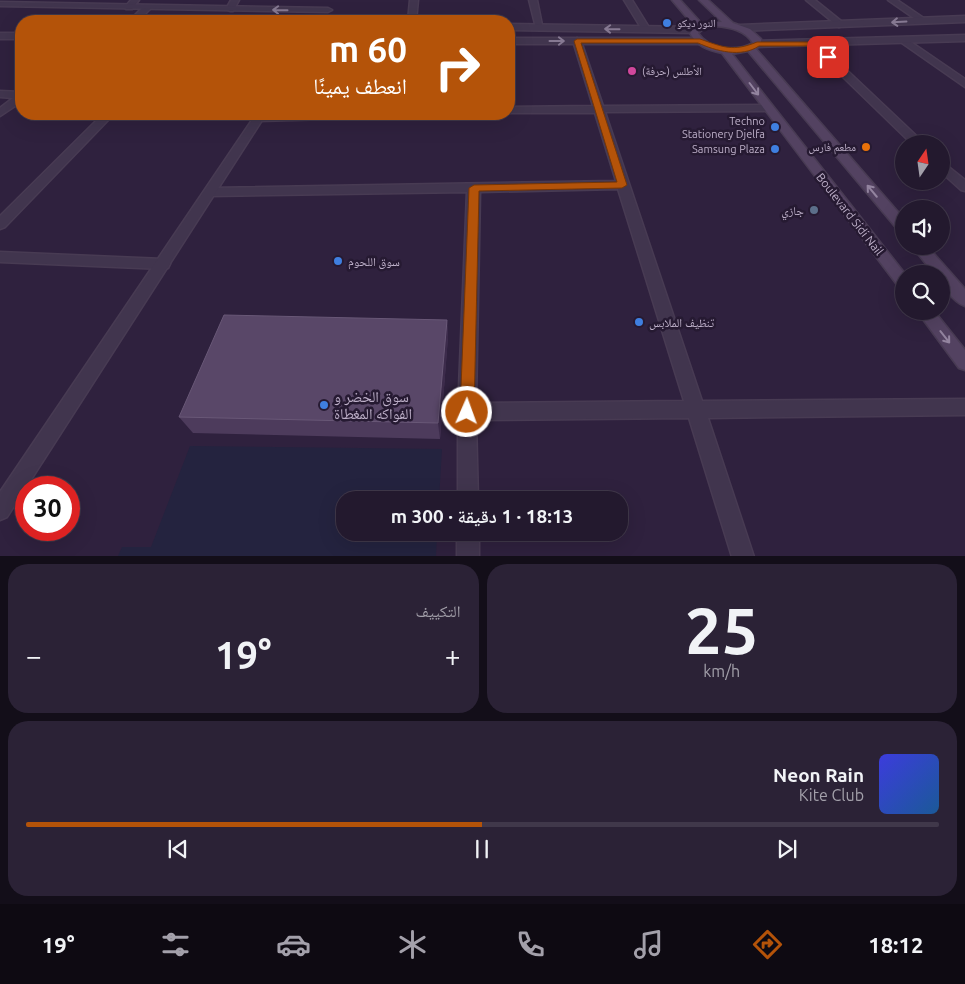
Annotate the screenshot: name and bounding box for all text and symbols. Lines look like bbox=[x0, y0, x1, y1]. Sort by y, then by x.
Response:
one-way arrow bbox=[272, 5, 288, 14]
marker: النور ديكو bbox=[661, 17, 673, 29]
place label: النور ديكو bbox=[677, 17, 716, 29]
one-way arrow bbox=[891, 18, 907, 27]
one-way arrow bbox=[604, 24, 620, 34]
text: 60 m bbox=[329, 29, 407, 69]
icon: right bbox=[425, 35, 490, 100]
one-way arrow bbox=[549, 36, 565, 46]
pin bbox=[807, 36, 849, 78]
icon: arrive bbox=[814, 43, 842, 71]
marker: الأطلس (حرفة) bbox=[626, 65, 638, 77]
place label: الأطلس (حرفة) bbox=[642, 65, 702, 78]
text: انعطف يمينًا bbox=[313, 73, 407, 98]
one-way arrow bbox=[748, 82, 759, 95]
place label: Techno Stationery Djelfa bbox=[682, 115, 765, 140]
marker: Techno Stationery Djelfa bbox=[769, 121, 781, 133]
north arrow bbox=[895, 135, 950, 190]
map controls bbox=[895, 135, 950, 320]
place label: مطعم فارس bbox=[808, 141, 856, 155]
marker: مطعم فارس bbox=[860, 141, 872, 153]
place label: Samsung Plaza bbox=[692, 143, 765, 155]
marker: Samsung Plaza bbox=[769, 143, 781, 155]
street label: Boulevard Sidi Nail bbox=[814, 170, 886, 258]
one-way arrow bbox=[866, 185, 878, 198]
button: sound bbox=[895, 200, 950, 255]
place label: جازي bbox=[781, 204, 804, 221]
marker: جازي bbox=[808, 204, 820, 216]
marker: سوق اللحوم bbox=[332, 255, 344, 267]
place label: سوق اللحوم bbox=[348, 255, 400, 270]
button: search bbox=[895, 265, 950, 320]
marker: تنظيف الملابس bbox=[633, 316, 645, 328]
place label: تنظيف الملابس bbox=[649, 316, 715, 330]
one-way arrow bbox=[940, 330, 950, 344]
position arrow bbox=[440, 385, 492, 437]
place label: سوق الخضر و الفواكه المغطاة bbox=[334, 388, 412, 423]
marker: سوق الخضر و الفواكه المغطاة bbox=[318, 399, 330, 411]
speed limit sign: 30 bbox=[15, 476, 80, 541]
text: 18:13 · 1 دقيقة · 300 m bbox=[391, 505, 573, 527]
text: 25 bbox=[685, 593, 758, 666]
text: التكييف bbox=[416, 602, 461, 620]
text: 19° bbox=[215, 634, 271, 676]
text: − bbox=[26, 640, 42, 671]
text: + bbox=[445, 640, 461, 671]
text: km/h bbox=[703, 662, 740, 680]
text: Neon Rain bbox=[773, 764, 864, 786]
text: Kite Club bbox=[799, 786, 864, 804]
icon: previous bbox=[164, 835, 192, 863]
icon: pause bbox=[468, 835, 496, 863]
icon: next bbox=[773, 835, 801, 863]
icon: filters bbox=[158, 927, 193, 962]
icon: car bbox=[276, 927, 311, 962]
icon: climate bbox=[395, 927, 430, 962]
icon: phone bbox=[513, 927, 548, 962]
icon: music bbox=[631, 927, 666, 962]
icon: directions bbox=[750, 927, 785, 962]
text: 19° bbox=[42, 932, 74, 957]
text: 18:12 bbox=[868, 932, 923, 957]

